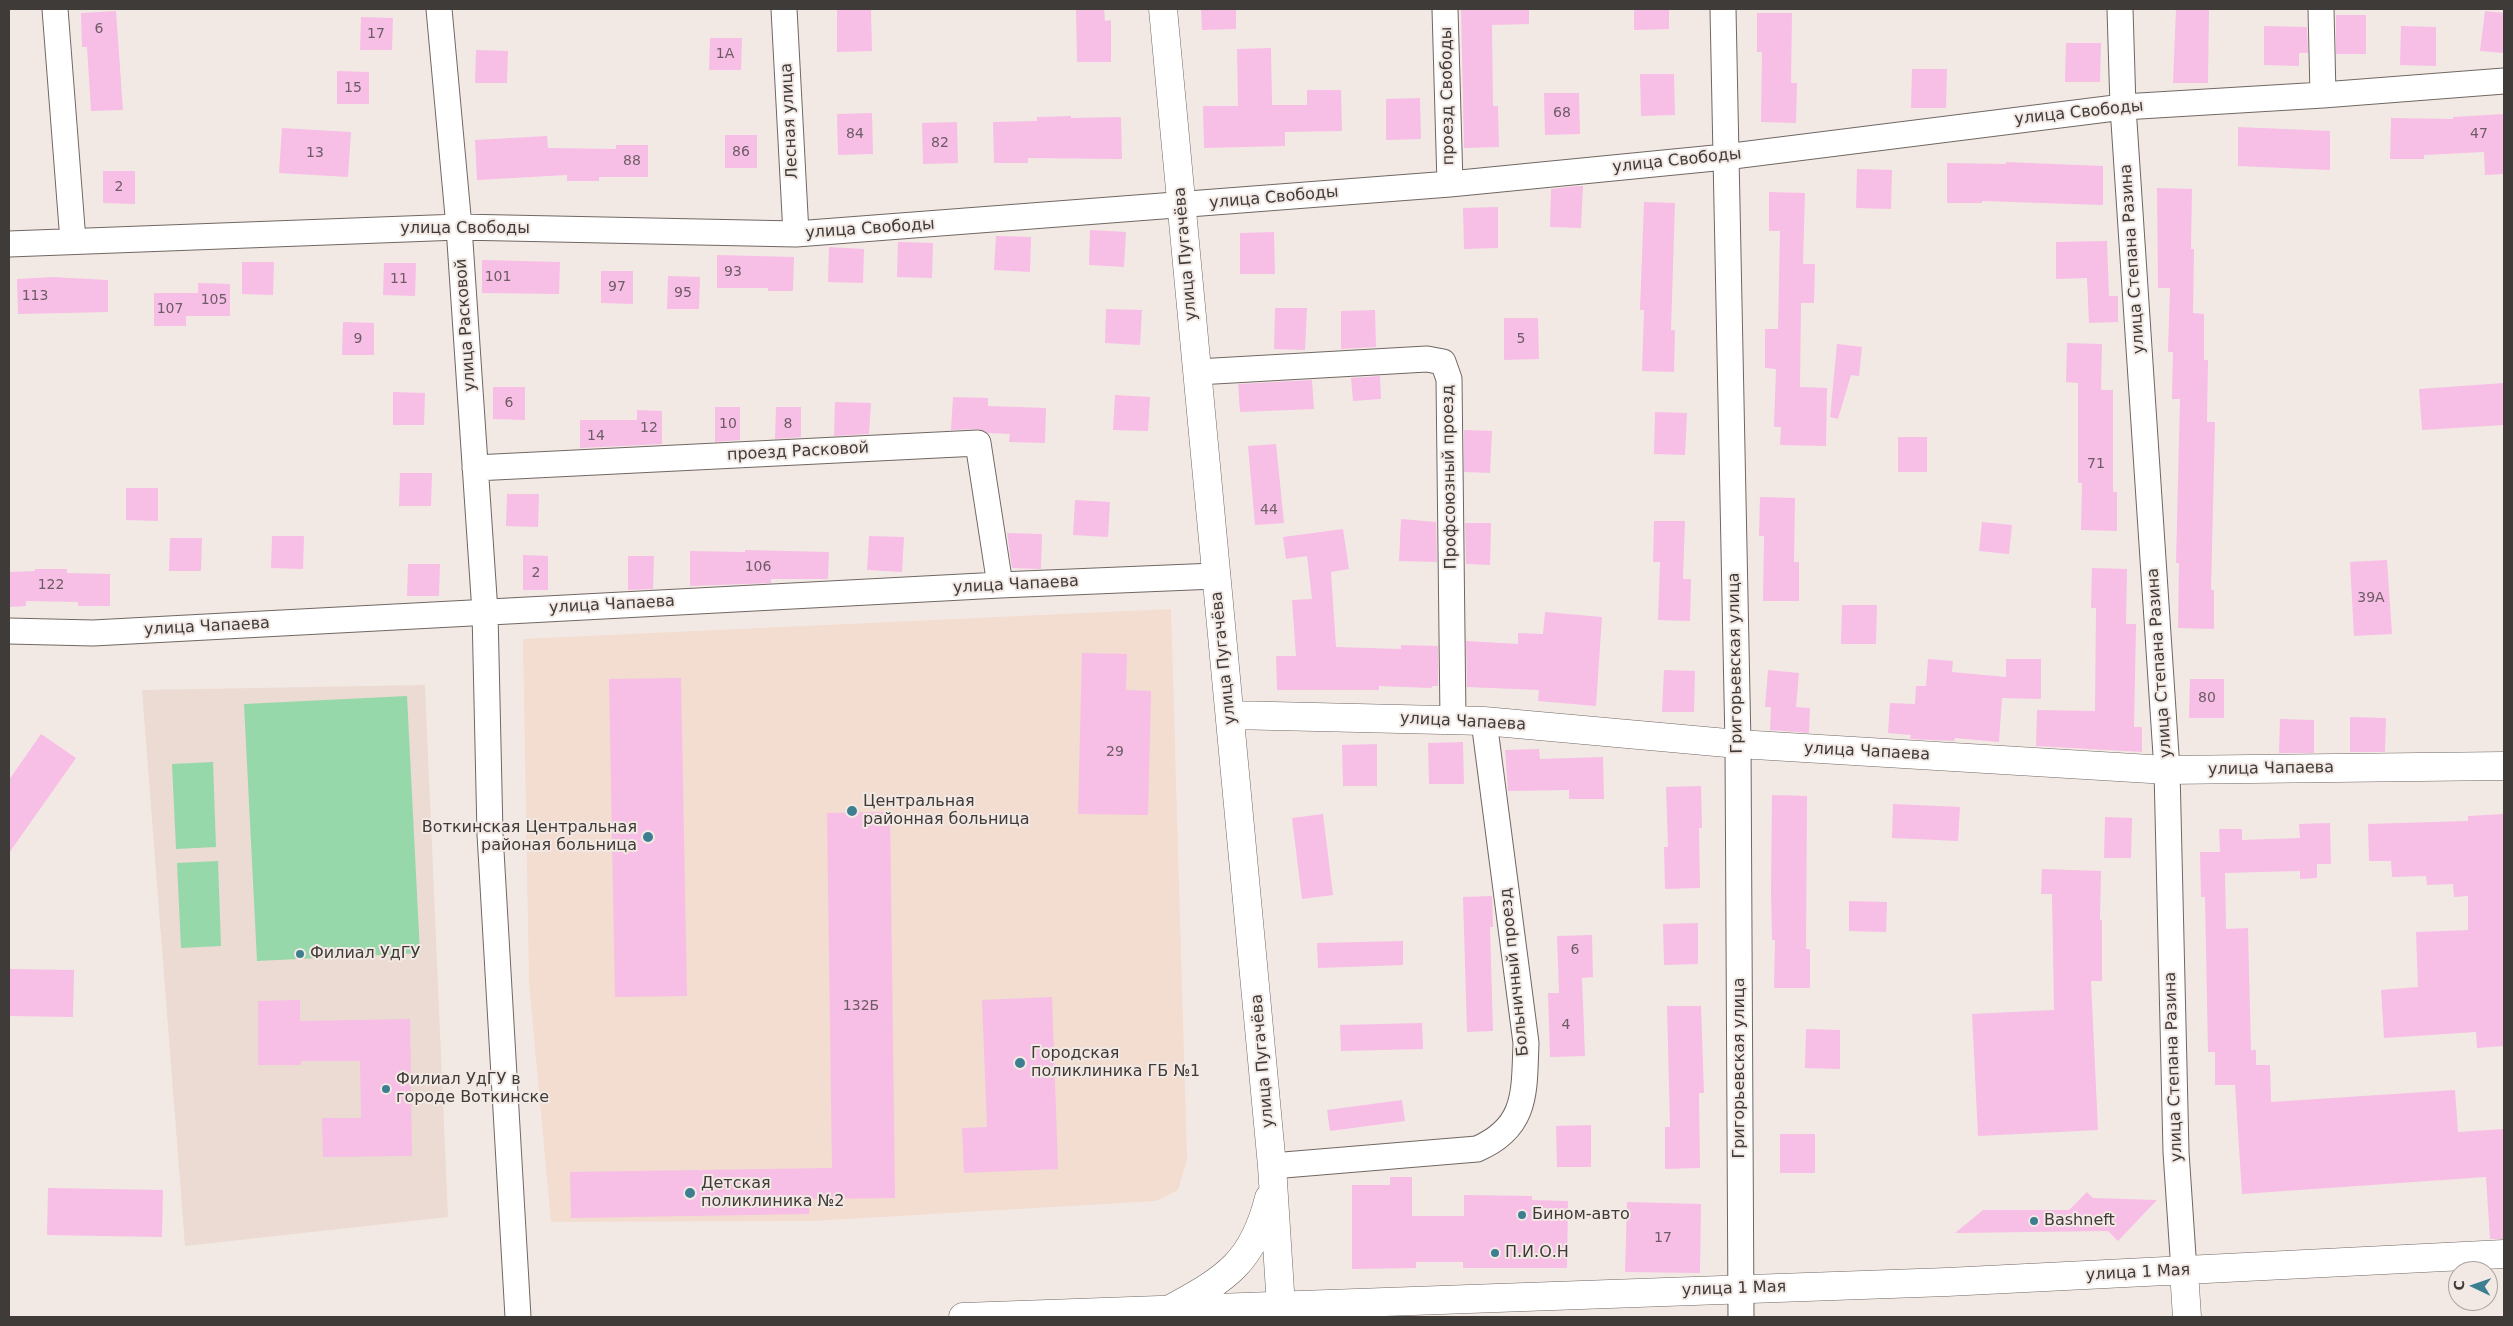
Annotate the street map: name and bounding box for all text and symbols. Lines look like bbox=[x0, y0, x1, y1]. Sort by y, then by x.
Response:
house number: 6 bbox=[95, 21, 103, 37]
house number: 17 bbox=[367, 26, 385, 42]
street label: проезд Свободы bbox=[1437, 27, 1459, 165]
house number: 1А bbox=[716, 46, 734, 62]
street label: Лесная улица bbox=[777, 62, 803, 180]
house number: 15 bbox=[344, 80, 362, 96]
street label: улица Свободы bbox=[2014, 97, 2144, 129]
house number: 68 bbox=[1553, 105, 1571, 121]
house number: 84 bbox=[846, 126, 864, 142]
house number: 47 bbox=[2470, 126, 2488, 142]
house number: 82 bbox=[931, 135, 949, 151]
house number: 86 bbox=[732, 144, 750, 160]
house number: 13 bbox=[306, 145, 324, 161]
street label: улица Свободы bbox=[1612, 145, 1742, 177]
house number: 88 bbox=[623, 153, 641, 169]
street label: улица Степана Разина bbox=[2117, 163, 2149, 355]
house number: 2 bbox=[115, 179, 123, 195]
street label: улица Свободы bbox=[1209, 183, 1339, 213]
street label: улица Пугачёва bbox=[1171, 186, 1201, 322]
street label: улица Свободы bbox=[805, 215, 935, 243]
street label: улица Свободы bbox=[400, 219, 530, 239]
street label: улица Расковой bbox=[452, 258, 480, 392]
house number: 93 bbox=[724, 264, 742, 280]
house number: 101 bbox=[485, 269, 511, 285]
house number: 11 bbox=[390, 271, 408, 287]
house number: 97 bbox=[608, 279, 626, 295]
house number: 95 bbox=[674, 285, 692, 301]
house number: 113 bbox=[22, 288, 48, 304]
house number: 105 bbox=[201, 292, 227, 308]
house number: 107 bbox=[157, 301, 183, 317]
house number: 9 bbox=[354, 331, 362, 347]
house number: 5 bbox=[1517, 331, 1525, 347]
street label: Профсоюзный проезд bbox=[1439, 385, 1461, 569]
house number: 6 bbox=[505, 395, 513, 411]
house number: 10 bbox=[719, 416, 737, 432]
house number: 8 bbox=[784, 416, 792, 432]
house number: 12 bbox=[640, 420, 658, 436]
house number: 14 bbox=[587, 428, 605, 444]
street label: проезд Расковой bbox=[726, 439, 870, 465]
house number: 71 bbox=[2087, 456, 2105, 472]
house number: 44 bbox=[1260, 502, 1278, 518]
house number: 106 bbox=[745, 559, 771, 575]
house number: 2 bbox=[532, 565, 540, 581]
street label: улица Степана Разина bbox=[2144, 567, 2176, 759]
street label: улица Чапаева bbox=[953, 572, 1079, 598]
street label: Григорьевская улица bbox=[1725, 572, 1747, 754]
house number: 122 bbox=[38, 577, 64, 593]
street label: улица Пугачёва bbox=[1207, 590, 1241, 726]
house number: 39А bbox=[2357, 590, 2385, 606]
street label: улица Чапаева bbox=[549, 592, 675, 618]
street label: улица Чапаева bbox=[144, 614, 270, 640]
house number: 80 bbox=[2198, 690, 2216, 706]
street label: улица Чапаева bbox=[1400, 709, 1526, 735]
street label: улица Чапаева bbox=[1804, 739, 1930, 765]
house number: 29 bbox=[1106, 744, 1124, 760]
street label: улица Чапаева bbox=[2208, 758, 2334, 780]
place label: Центральная районная больница bbox=[863, 792, 1029, 830]
marker: Центральная районная больница bbox=[845, 804, 859, 818]
place label: Воткинская Центральная районая больница bbox=[422, 818, 637, 856]
marker: Воткинская Центральная районая больница bbox=[641, 830, 655, 844]
street label: Больничный проезд bbox=[1497, 887, 1533, 1057]
house number: 6 bbox=[1571, 942, 1579, 958]
place label: Филиал УдГУ bbox=[310, 944, 420, 964]
marker: Филиал УдГУ bbox=[294, 948, 306, 960]
street label: улица Степана Разина bbox=[2161, 971, 2187, 1163]
street label: Григорьевская улица bbox=[1730, 977, 1750, 1159]
street label: улица Пугачёва bbox=[1248, 993, 1278, 1129]
house number: 132Б bbox=[843, 998, 879, 1014]
house number: 4 bbox=[1562, 1017, 1570, 1033]
place label: Городская поликлиника ГБ №1 bbox=[1031, 1044, 1200, 1082]
marker: Городская поликлиника ГБ №1 bbox=[1013, 1056, 1027, 1070]
place label: Филиал УдГУ в городе Воткинске bbox=[396, 1070, 549, 1108]
marker: Филиал УдГУ в городе Воткинске bbox=[380, 1083, 392, 1095]
place label: Детская поликлиника №2 bbox=[701, 1174, 844, 1212]
marker: Детская поликлиника №2 bbox=[683, 1186, 697, 1200]
place label: Бином-авто bbox=[1532, 1205, 1630, 1225]
marker: Бином-авто bbox=[1516, 1209, 1528, 1221]
place label: Bashneft bbox=[2044, 1211, 2115, 1231]
marker: Bashneft bbox=[2028, 1215, 2040, 1227]
house number: 17 bbox=[1654, 1230, 1672, 1246]
place label: П.И.О.Н bbox=[1505, 1243, 1569, 1263]
marker: П.И.О.Н bbox=[1489, 1247, 1501, 1259]
street label: улица 1 Мая bbox=[2085, 1261, 2191, 1285]
north arrow bbox=[2448, 1261, 2498, 1311]
street label: улица 1 Мая bbox=[1682, 1278, 1786, 1300]
text: С bbox=[2451, 1280, 2467, 1291]

